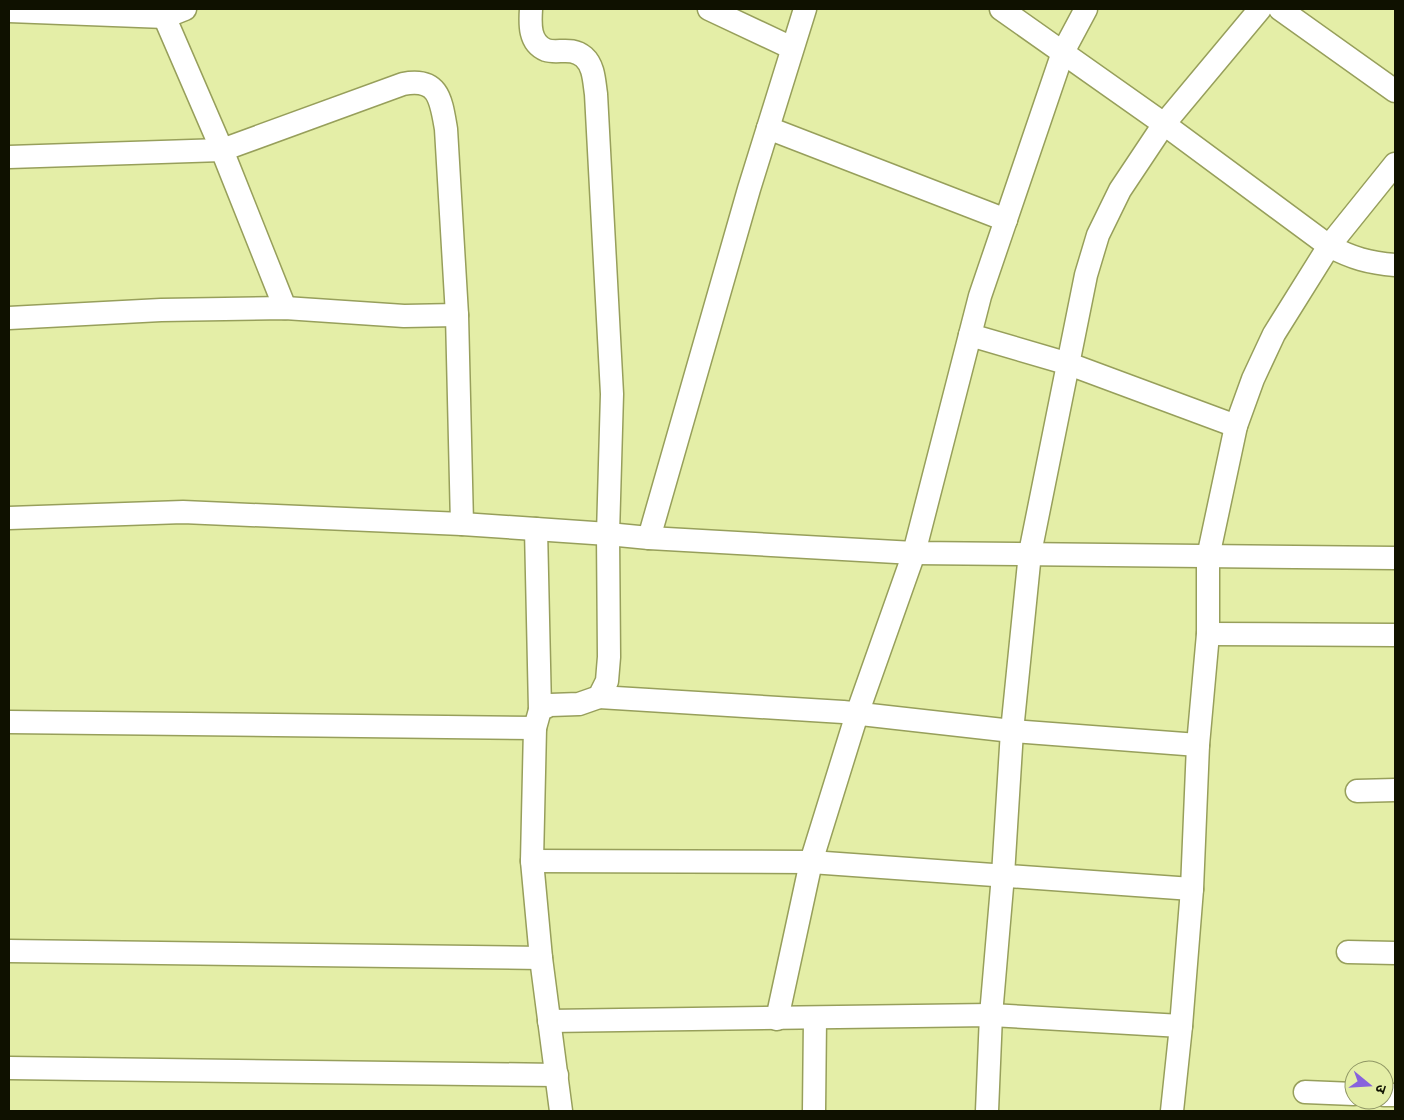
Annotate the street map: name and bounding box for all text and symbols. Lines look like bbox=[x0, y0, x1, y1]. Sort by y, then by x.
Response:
north arrow bbox=[1344, 1060, 1394, 1110]
text: उ bbox=[1371, 1082, 1391, 1096]

